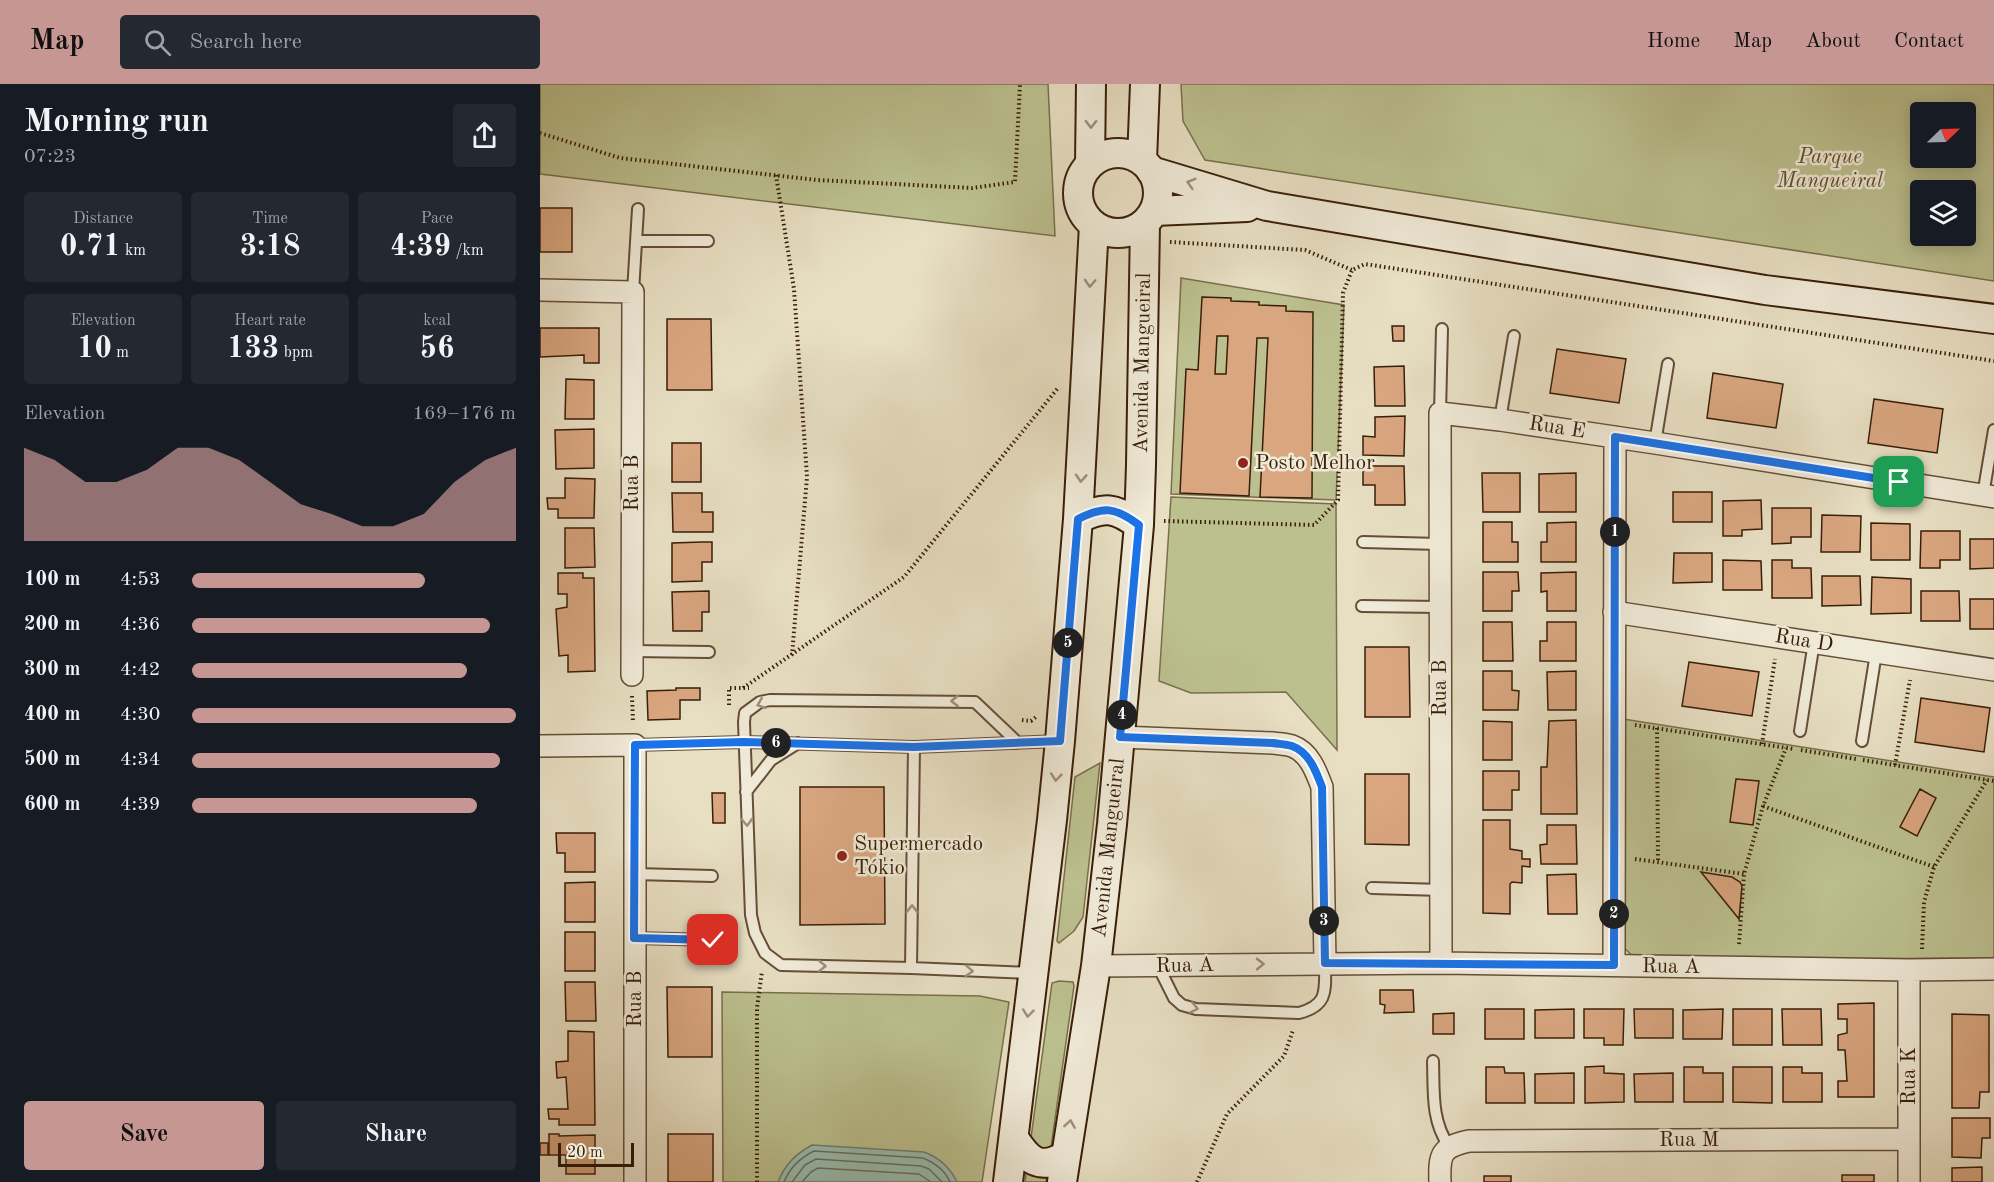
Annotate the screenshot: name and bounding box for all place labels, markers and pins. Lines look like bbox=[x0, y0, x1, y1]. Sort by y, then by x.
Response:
place label: Posto Melhor bbox=[1255, 453, 1375, 474]
marker: Posto Melhor bbox=[1236, 456, 1250, 470]
pin bbox=[1873, 456, 1924, 507]
pin: 1 bbox=[1600, 517, 1630, 547]
pin: 5 bbox=[1053, 628, 1083, 658]
pin: 4 bbox=[1107, 700, 1137, 730]
pin: 6 bbox=[761, 728, 791, 758]
place label: Supermercado Tókio bbox=[854, 834, 983, 879]
marker: Supermercado Tókio bbox=[835, 849, 849, 863]
pin: 2 bbox=[1599, 899, 1629, 929]
pin: 3 bbox=[1309, 906, 1339, 936]
pin bbox=[687, 914, 738, 965]

